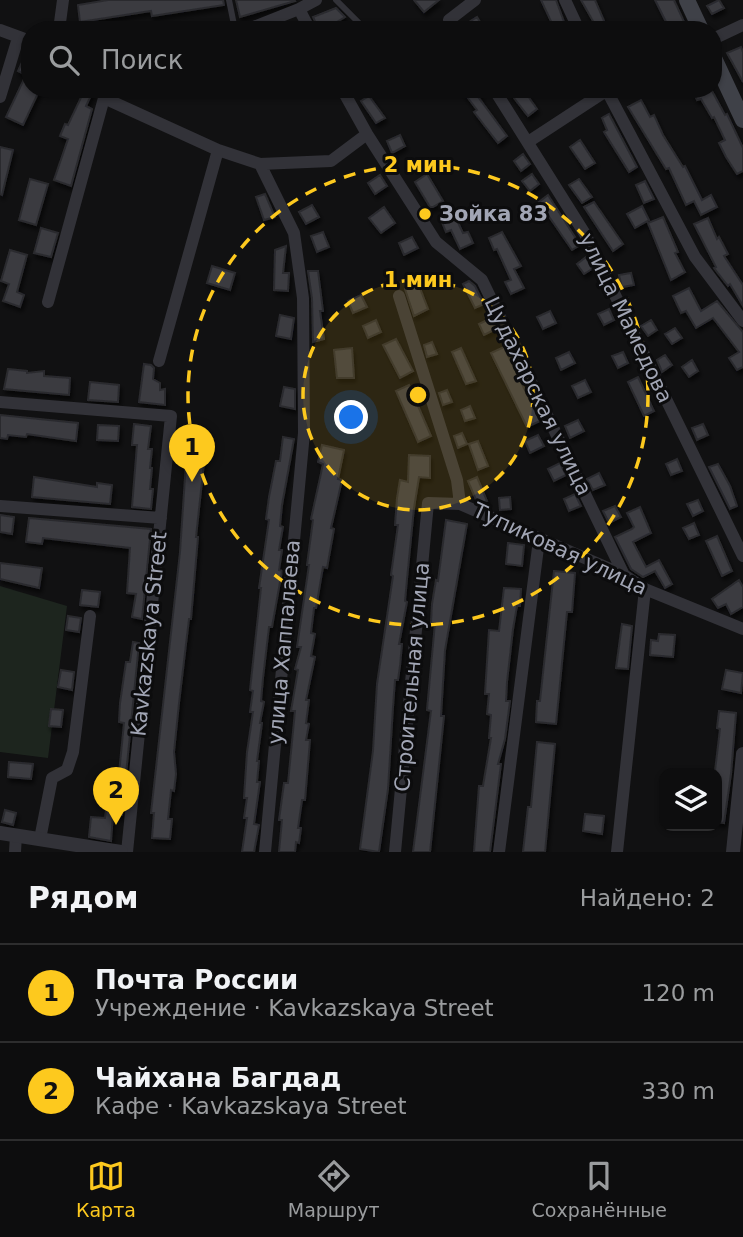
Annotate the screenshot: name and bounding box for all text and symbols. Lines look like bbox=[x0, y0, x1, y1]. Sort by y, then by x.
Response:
search box bbox=[21, 21, 722, 98]
icon: search bbox=[45, 41, 83, 79]
text: Поиск bbox=[101, 45, 183, 75]
text: 2 мин bbox=[384, 153, 452, 177]
place label: Зойка 83 bbox=[439, 202, 548, 226]
marker: Зойка 83 bbox=[417, 206, 433, 222]
street label: улица Мамедова bbox=[575, 229, 677, 407]
text: 1 мин bbox=[384, 268, 452, 292]
street label: Цудахарская улица bbox=[479, 293, 597, 499]
centre of rings bbox=[406, 383, 430, 407]
your location bbox=[334, 400, 368, 434]
pin: 1 bbox=[169, 424, 215, 482]
street label: Тупиковая улица bbox=[468, 498, 651, 600]
street label: Kavkazskaya Street bbox=[126, 530, 172, 738]
street label: улица Хаппалаева bbox=[263, 539, 305, 745]
street label: Строительная улица bbox=[390, 561, 434, 793]
pin: 2 bbox=[93, 767, 139, 825]
map controls bbox=[659, 768, 722, 831]
button: layers bbox=[659, 768, 722, 831]
text: Рядом bbox=[28, 880, 139, 915]
text: Найдено: 2 bbox=[580, 885, 715, 911]
text: Почта России bbox=[95, 965, 298, 995]
text: 1 bbox=[43, 980, 59, 1006]
text: 120 m bbox=[641, 980, 715, 1006]
text: Учреждение · Kavkazskaya Street bbox=[95, 995, 494, 1021]
text: Чайхана Багдад bbox=[95, 1063, 341, 1093]
text: 2 bbox=[43, 1078, 59, 1104]
text: 330 m bbox=[641, 1078, 715, 1104]
text: Кафе · Kavkazskaya Street bbox=[95, 1093, 407, 1119]
tab: Карта bbox=[76, 1157, 136, 1221]
tab: Маршрут bbox=[288, 1157, 380, 1221]
tab: Сохранённые bbox=[532, 1157, 667, 1221]

